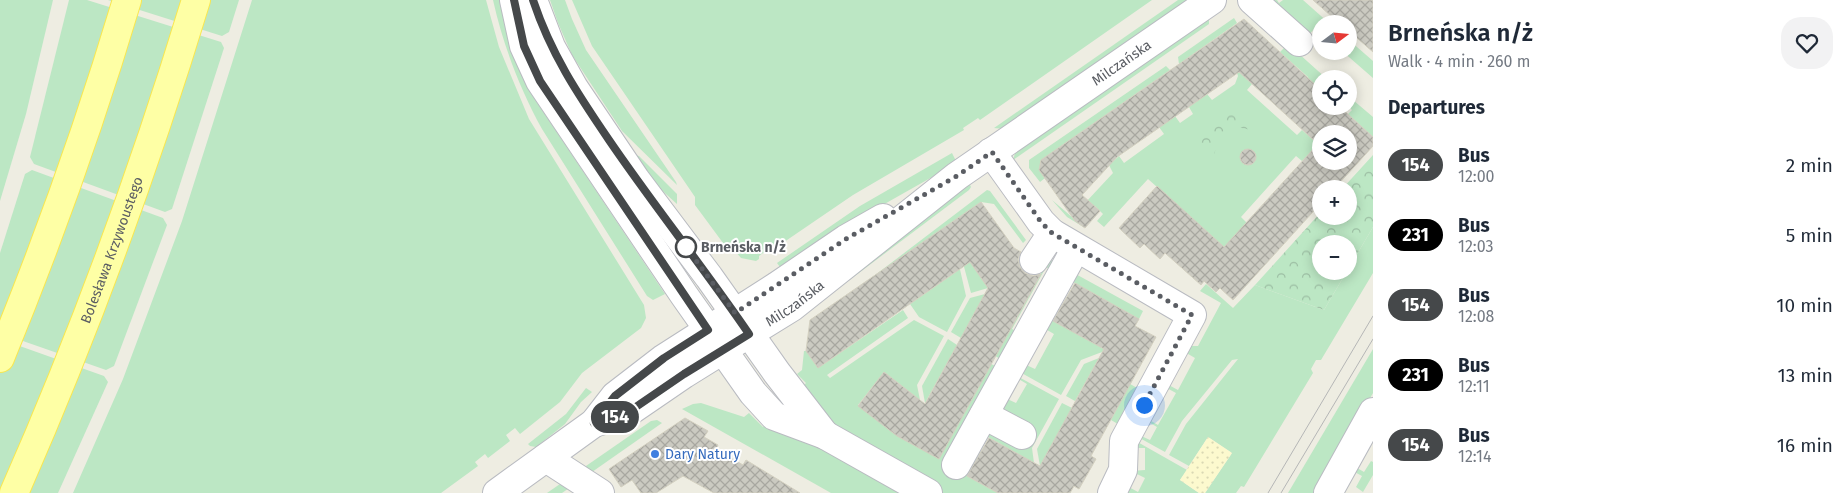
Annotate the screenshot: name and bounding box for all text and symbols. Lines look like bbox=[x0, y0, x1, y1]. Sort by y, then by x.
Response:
north arrow bbox=[1312, 15, 1358, 60]
map controls bbox=[1312, 15, 1357, 280]
button: heart bbox=[1781, 17, 1833, 69]
text: Brneńska n/ż bbox=[1388, 19, 1533, 47]
street label: Milczańska bbox=[1088, 36, 1154, 89]
text: Walk · 4 min · 260 m bbox=[1388, 52, 1530, 71]
button: locate bbox=[1312, 70, 1357, 115]
text: Departures bbox=[1388, 96, 1485, 119]
button: layers bbox=[1312, 125, 1357, 170]
text: Bus bbox=[1458, 144, 1490, 167]
text: 154 bbox=[1401, 154, 1430, 176]
text: 2 min bbox=[1786, 154, 1833, 177]
text: 12:00 bbox=[1458, 167, 1495, 186]
street label: Bolesława Krzywoustego bbox=[77, 174, 146, 326]
button: + bbox=[1312, 180, 1357, 225]
text: Bus bbox=[1458, 214, 1490, 237]
text: 231 bbox=[1402, 224, 1429, 246]
text: 5 min bbox=[1786, 224, 1833, 247]
button: − bbox=[1312, 235, 1357, 280]
marker: Brneńska n/ż bbox=[675, 236, 697, 258]
text: 12:03 bbox=[1458, 237, 1493, 256]
place label: Brneńska n/ż bbox=[701, 239, 786, 256]
street label: Milczańska bbox=[762, 276, 828, 330]
text: Bus bbox=[1458, 284, 1490, 307]
text: 154 bbox=[1401, 294, 1430, 316]
text: 10 min bbox=[1776, 294, 1833, 317]
text: 12:08 bbox=[1458, 307, 1494, 326]
text: Bus bbox=[1458, 354, 1490, 377]
text: 231 bbox=[1402, 364, 1429, 386]
text: 13 min bbox=[1777, 364, 1833, 387]
text: 12:11 bbox=[1458, 377, 1490, 396]
your location bbox=[1132, 393, 1157, 418]
line badge: 154 bbox=[586, 401, 644, 433]
text: 154 bbox=[601, 406, 629, 428]
text: Bus bbox=[1458, 424, 1490, 447]
text: 154 bbox=[1401, 434, 1430, 456]
text: 16 min bbox=[1777, 434, 1833, 457]
place label: Dary Natury bbox=[665, 446, 740, 463]
text: 12:14 bbox=[1458, 447, 1492, 466]
marker: Dary Natury bbox=[649, 448, 661, 460]

